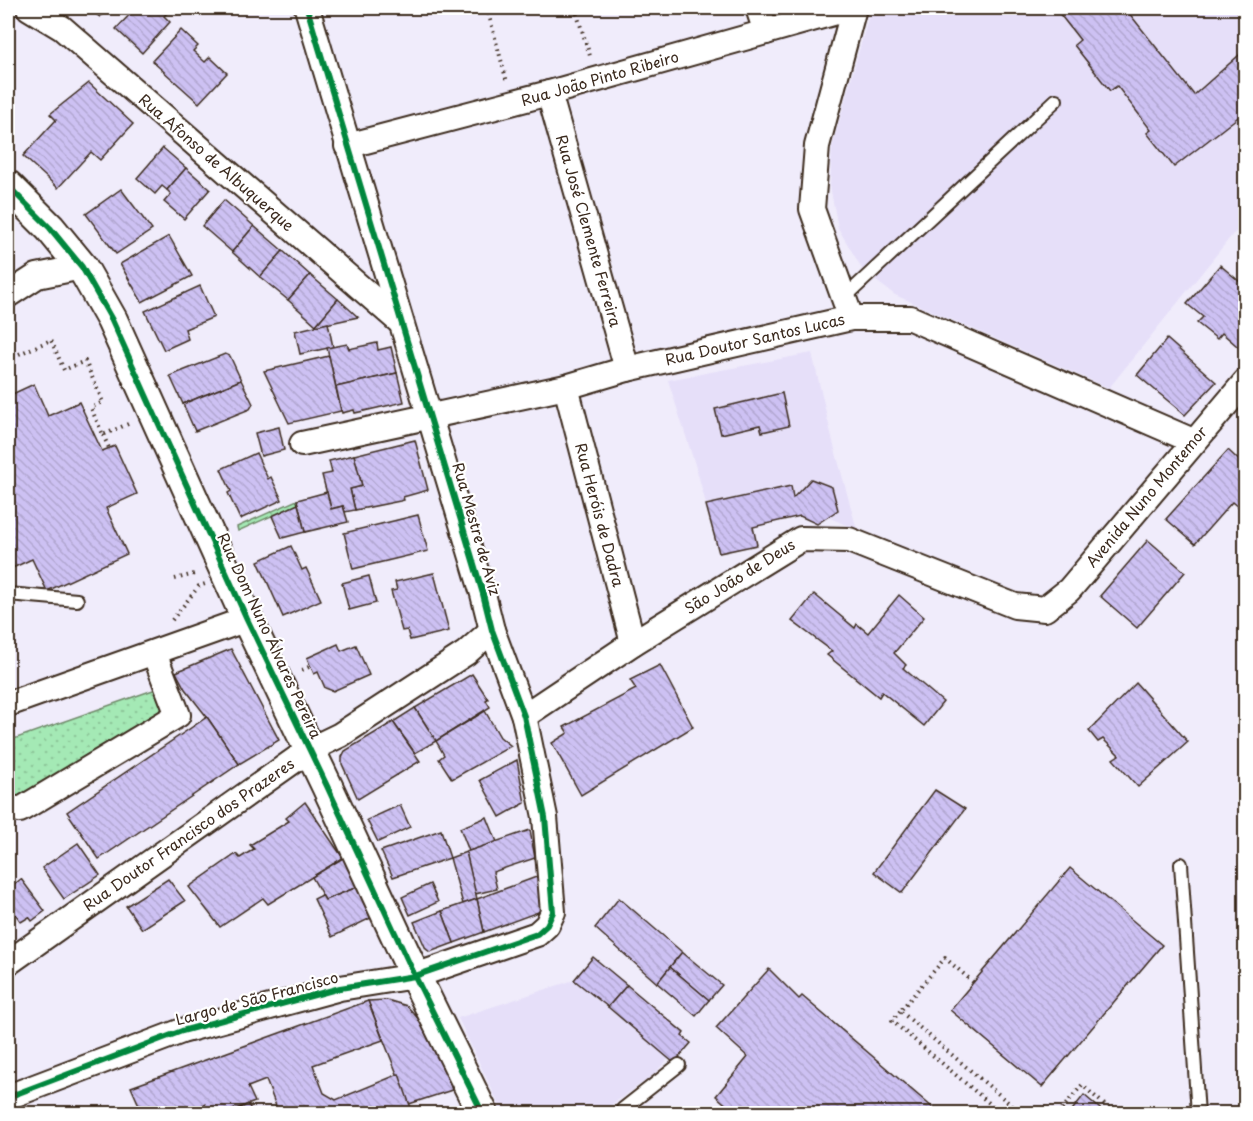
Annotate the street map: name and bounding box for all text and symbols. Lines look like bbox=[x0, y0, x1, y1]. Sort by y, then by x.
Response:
street label: Rua João Pinto Ribeiro bbox=[518, 44, 681, 111]
street label: Rua Afonso de Albuquerque bbox=[134, 88, 300, 236]
street label: Rua José Clemente Ferreira bbox=[551, 132, 628, 330]
street label: Rua Doutor Santos Lucas bbox=[663, 307, 847, 370]
street label: Avenida Nuno Montemor bbox=[1080, 420, 1212, 572]
street label: Rua Heróis de Dadra bbox=[570, 440, 631, 590]
street label: Rua Mestre de Aviz bbox=[447, 459, 507, 598]
street label: Rua Dom Nuno Álvares Pereira bbox=[212, 529, 329, 743]
street label: São João de Deus bbox=[679, 532, 799, 619]
street label: Rua Doutor Francisco dos Prazeres bbox=[78, 752, 299, 916]
street label: Largo de São Francisco bbox=[173, 965, 341, 1030]

